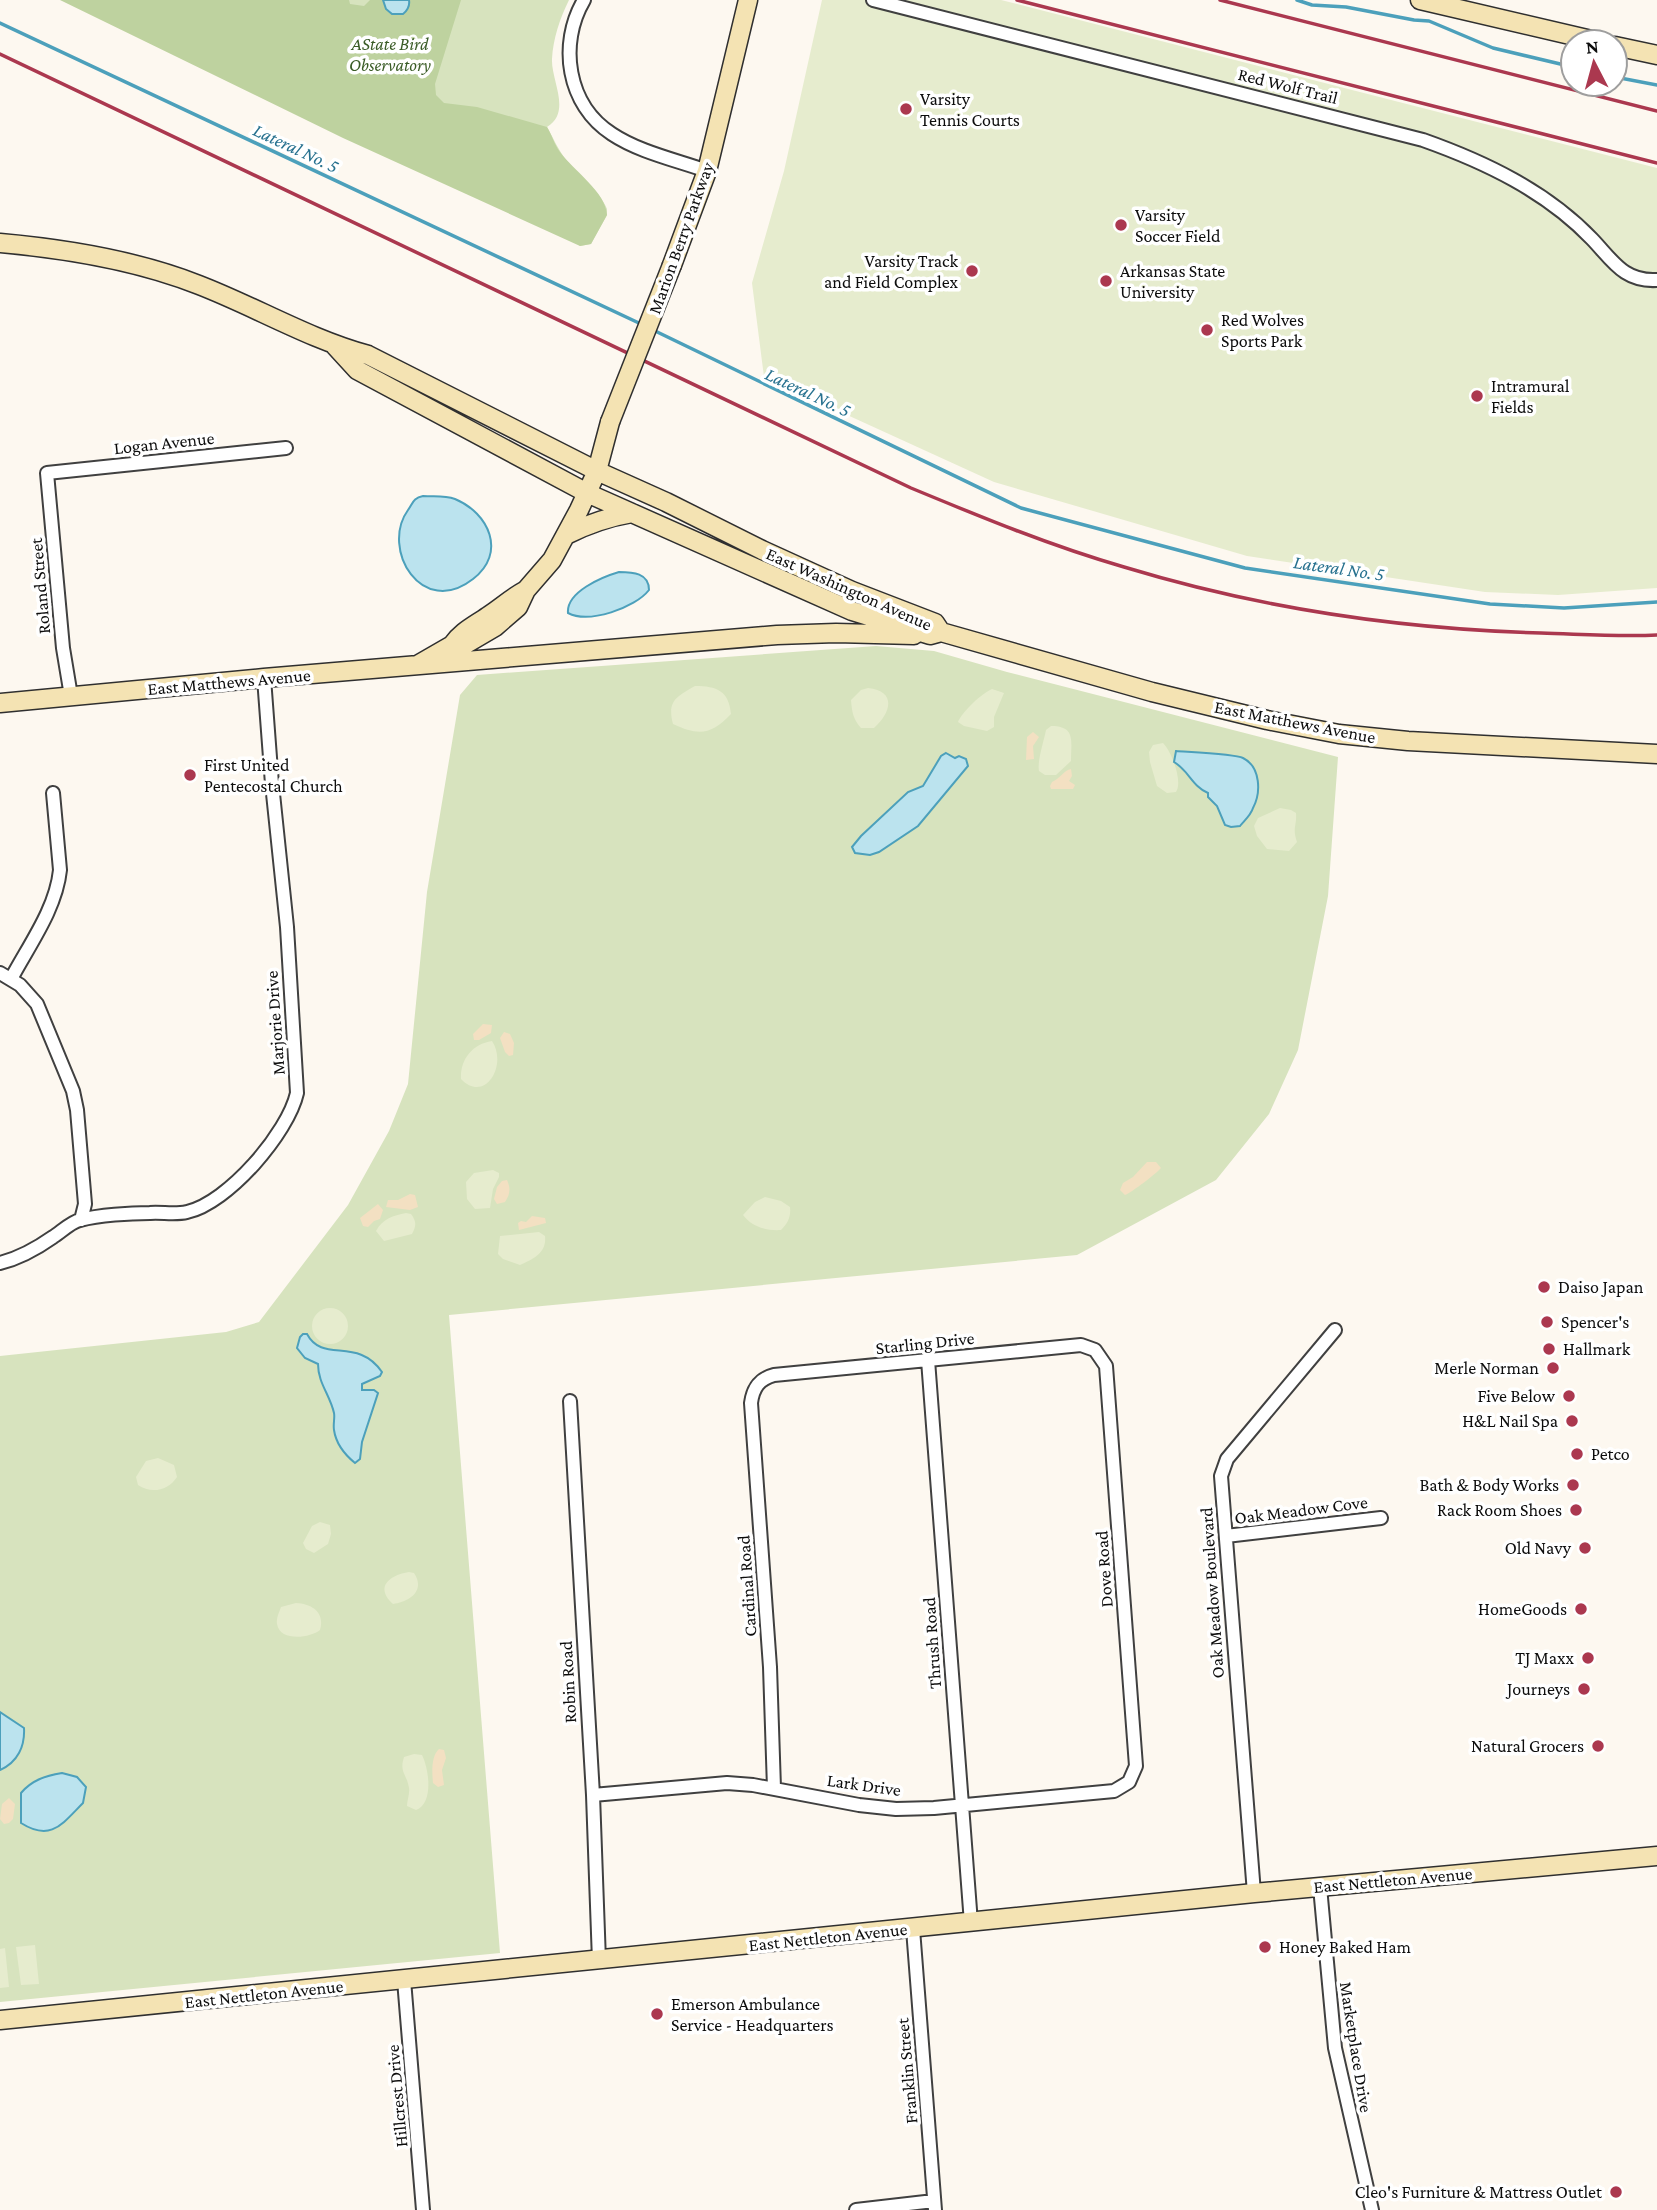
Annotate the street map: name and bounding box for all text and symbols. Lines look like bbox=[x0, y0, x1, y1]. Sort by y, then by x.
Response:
north arrow bbox=[1559, 28, 1629, 98]
park label: AState Bird Observatory bbox=[349, 34, 432, 75]
text: N bbox=[1585, 35, 1600, 58]
street label: Red Wolf Trail bbox=[1236, 64, 1340, 108]
place label: Varsity Tennis Courts bbox=[920, 89, 1020, 130]
marker: Varsity Tennis Courts bbox=[898, 101, 914, 117]
water label: Lateral No. 5 bbox=[250, 119, 342, 177]
street label: Marion Berry Parkway bbox=[644, 159, 718, 317]
place label: Varsity Soccer Field bbox=[1135, 205, 1221, 246]
marker: Varsity Soccer Field bbox=[1113, 217, 1129, 233]
place label: Varsity Track and Field Complex bbox=[824, 251, 959, 292]
place label: Arkansas State University bbox=[1120, 261, 1225, 302]
marker: Varsity Track and Field Complex bbox=[964, 263, 980, 279]
marker: Arkansas State University bbox=[1098, 273, 1114, 289]
place label: Red Wolves Sports Park bbox=[1221, 310, 1304, 351]
marker: Red Wolves Sports Park bbox=[1199, 322, 1215, 338]
water label: Lateral No. 5 bbox=[762, 363, 854, 421]
place label: Intramural Fields bbox=[1491, 376, 1570, 417]
marker: Intramural Fields bbox=[1469, 388, 1485, 404]
street label: Logan Avenue bbox=[113, 428, 215, 458]
street label: Roland Street bbox=[26, 536, 54, 635]
street label: East Washington Avenue bbox=[763, 543, 935, 635]
water label: Lateral No. 5 bbox=[1292, 551, 1386, 585]
street label: East Matthews Avenue bbox=[147, 665, 312, 699]
street label: East Matthews Avenue bbox=[1213, 697, 1377, 747]
place label: First United Pentecostal Church bbox=[204, 755, 343, 796]
marker: First United Pentecostal Church bbox=[182, 767, 198, 783]
street label: Marjorie Drive bbox=[261, 970, 290, 1076]
place label: Daiso Japan bbox=[1558, 1277, 1644, 1297]
marker: Daiso Japan bbox=[1536, 1279, 1552, 1295]
place label: Spencer's bbox=[1561, 1312, 1629, 1332]
marker: Spencer's bbox=[1539, 1314, 1555, 1330]
street label: Starling Drive bbox=[875, 1328, 975, 1358]
place label: Hallmark bbox=[1563, 1339, 1631, 1359]
marker: Hallmark bbox=[1541, 1341, 1557, 1357]
place label: Merle Norman bbox=[1434, 1358, 1539, 1378]
marker: Merle Norman bbox=[1545, 1360, 1561, 1376]
place label: Five Below bbox=[1477, 1386, 1556, 1406]
marker: Five Below bbox=[1561, 1388, 1577, 1404]
place label: H&L Nail Spa bbox=[1462, 1411, 1558, 1431]
marker: H&L Nail Spa bbox=[1564, 1413, 1580, 1429]
place label: Petco bbox=[1591, 1444, 1630, 1464]
marker: Petco bbox=[1569, 1446, 1585, 1462]
place label: Bath & Body Works bbox=[1419, 1475, 1559, 1495]
marker: Bath & Body Works bbox=[1565, 1477, 1581, 1493]
street label: Oak Meadow Cove bbox=[1233, 1492, 1369, 1528]
place label: Rack Room Shoes bbox=[1437, 1500, 1562, 1520]
marker: Rack Room Shoes bbox=[1568, 1502, 1584, 1518]
street label: Oak Meadow Boulevard bbox=[1196, 1506, 1228, 1679]
street label: Dove Road bbox=[1091, 1529, 1117, 1608]
street label: Cardinal Road bbox=[733, 1534, 761, 1637]
place label: Old Navy bbox=[1505, 1538, 1572, 1558]
marker: Old Navy bbox=[1577, 1540, 1593, 1556]
street label: Thrush Road bbox=[919, 1596, 945, 1690]
place label: HomeGoods bbox=[1478, 1599, 1567, 1619]
marker: HomeGoods bbox=[1573, 1601, 1589, 1617]
street label: Robin Road bbox=[556, 1640, 580, 1724]
place label: TJ Maxx bbox=[1515, 1648, 1575, 1668]
marker: TJ Maxx bbox=[1580, 1650, 1596, 1666]
place label: Journeys bbox=[1505, 1679, 1570, 1699]
marker: Journeys bbox=[1576, 1681, 1592, 1697]
place label: Natural Grocers bbox=[1471, 1736, 1584, 1756]
marker: Natural Grocers bbox=[1590, 1738, 1606, 1754]
street label: Lark Drive bbox=[826, 1770, 902, 1800]
street label: East Nettleton Avenue bbox=[1313, 1863, 1473, 1897]
street label: East Nettleton Avenue bbox=[748, 1919, 908, 1955]
place label: Honey Baked Ham bbox=[1279, 1937, 1412, 1957]
marker: Honey Baked Ham bbox=[1257, 1939, 1273, 1955]
street label: East Nettleton Avenue bbox=[184, 1976, 344, 2012]
street label: Marketplace Drive bbox=[1336, 1980, 1376, 2114]
place label: Emerson Ambulance Service - Headquarters bbox=[671, 1994, 834, 2035]
marker: Emerson Ambulance Service - Headquarters bbox=[649, 2006, 665, 2022]
street label: Franklin Street bbox=[892, 2016, 922, 2125]
street label: Hillcrest Drive bbox=[383, 2044, 411, 2148]
place label: Cleo's Furniture & Mattress Outlet bbox=[1355, 2182, 1603, 2202]
marker: Cleo's Furniture & Mattress Outlet bbox=[1608, 2184, 1624, 2200]

